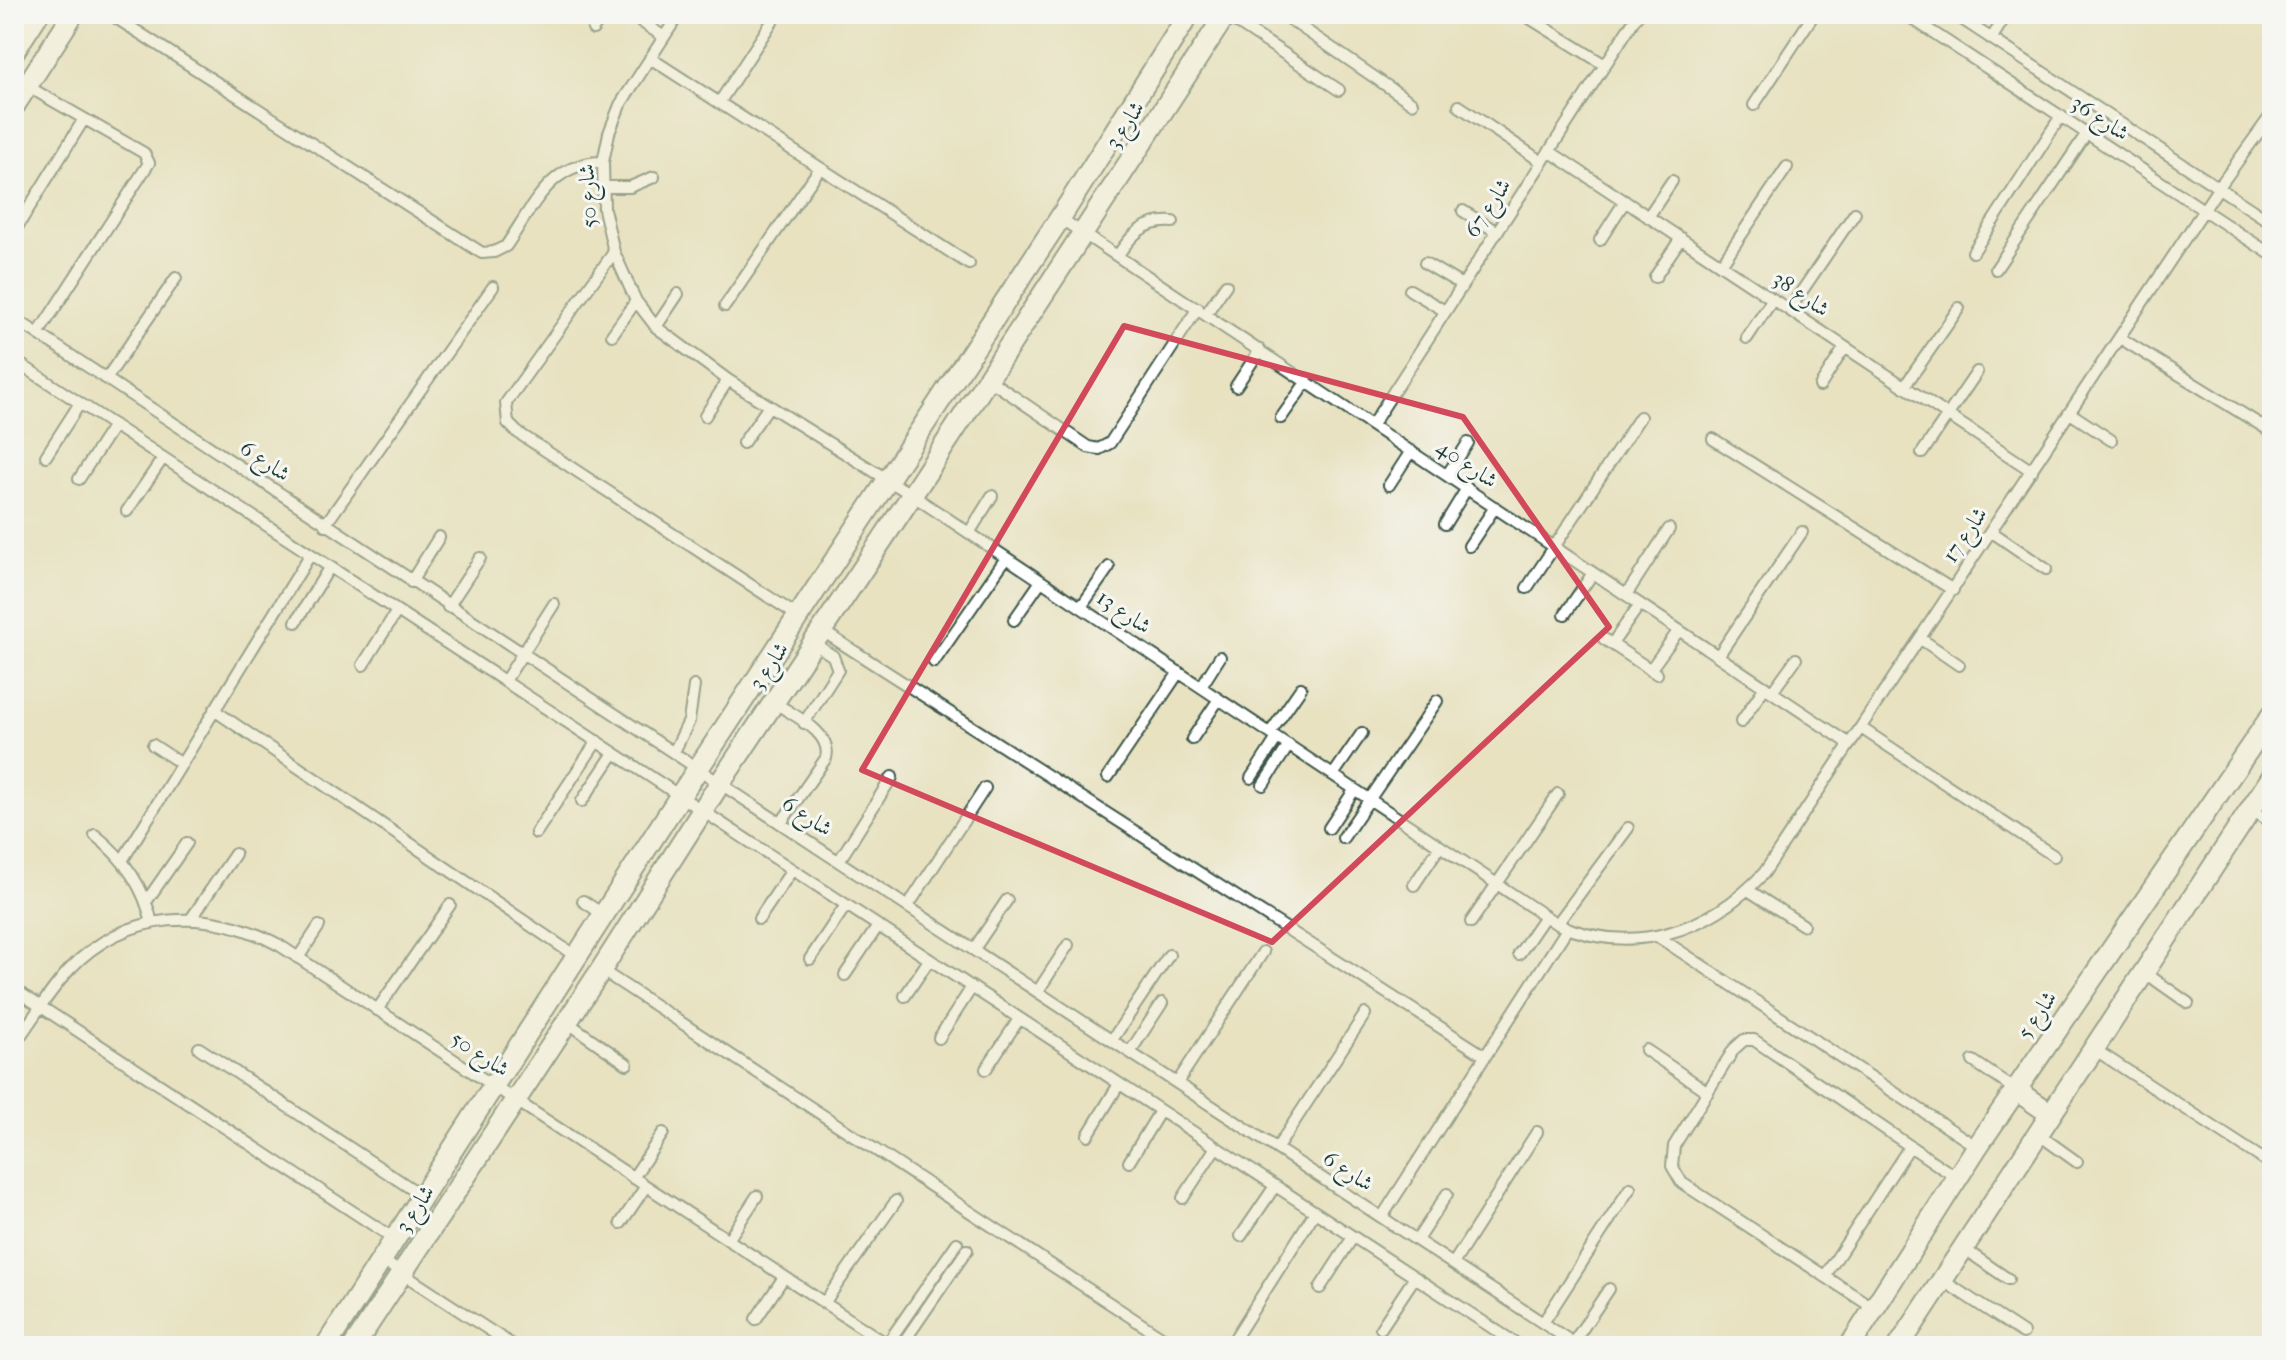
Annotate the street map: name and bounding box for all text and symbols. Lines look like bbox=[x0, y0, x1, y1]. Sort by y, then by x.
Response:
street label: شارع 36 bbox=[2063, 90, 2134, 150]
street label: شارع 3 bbox=[1100, 96, 1154, 157]
street label: شارع 50 bbox=[573, 163, 608, 229]
street label: شارع 67 bbox=[1459, 174, 1521, 245]
street label: شارع 38 bbox=[1765, 266, 1834, 327]
street label: شارع 40 bbox=[1429, 434, 1502, 498]
street label: شارع 6 bbox=[232, 435, 295, 491]
street label: شارع 17 bbox=[1937, 502, 1997, 571]
street label: شارع 13 bbox=[1089, 584, 1156, 644]
street label: شارع 3 bbox=[744, 637, 798, 698]
street label: شارع 6 bbox=[774, 790, 837, 846]
street label: شارع 5 bbox=[2012, 986, 2067, 1047]
street label: شارع 50 bbox=[443, 1026, 514, 1087]
street label: شارع 6 bbox=[1315, 1145, 1378, 1201]
street label: شارع 3 bbox=[390, 1180, 444, 1241]

